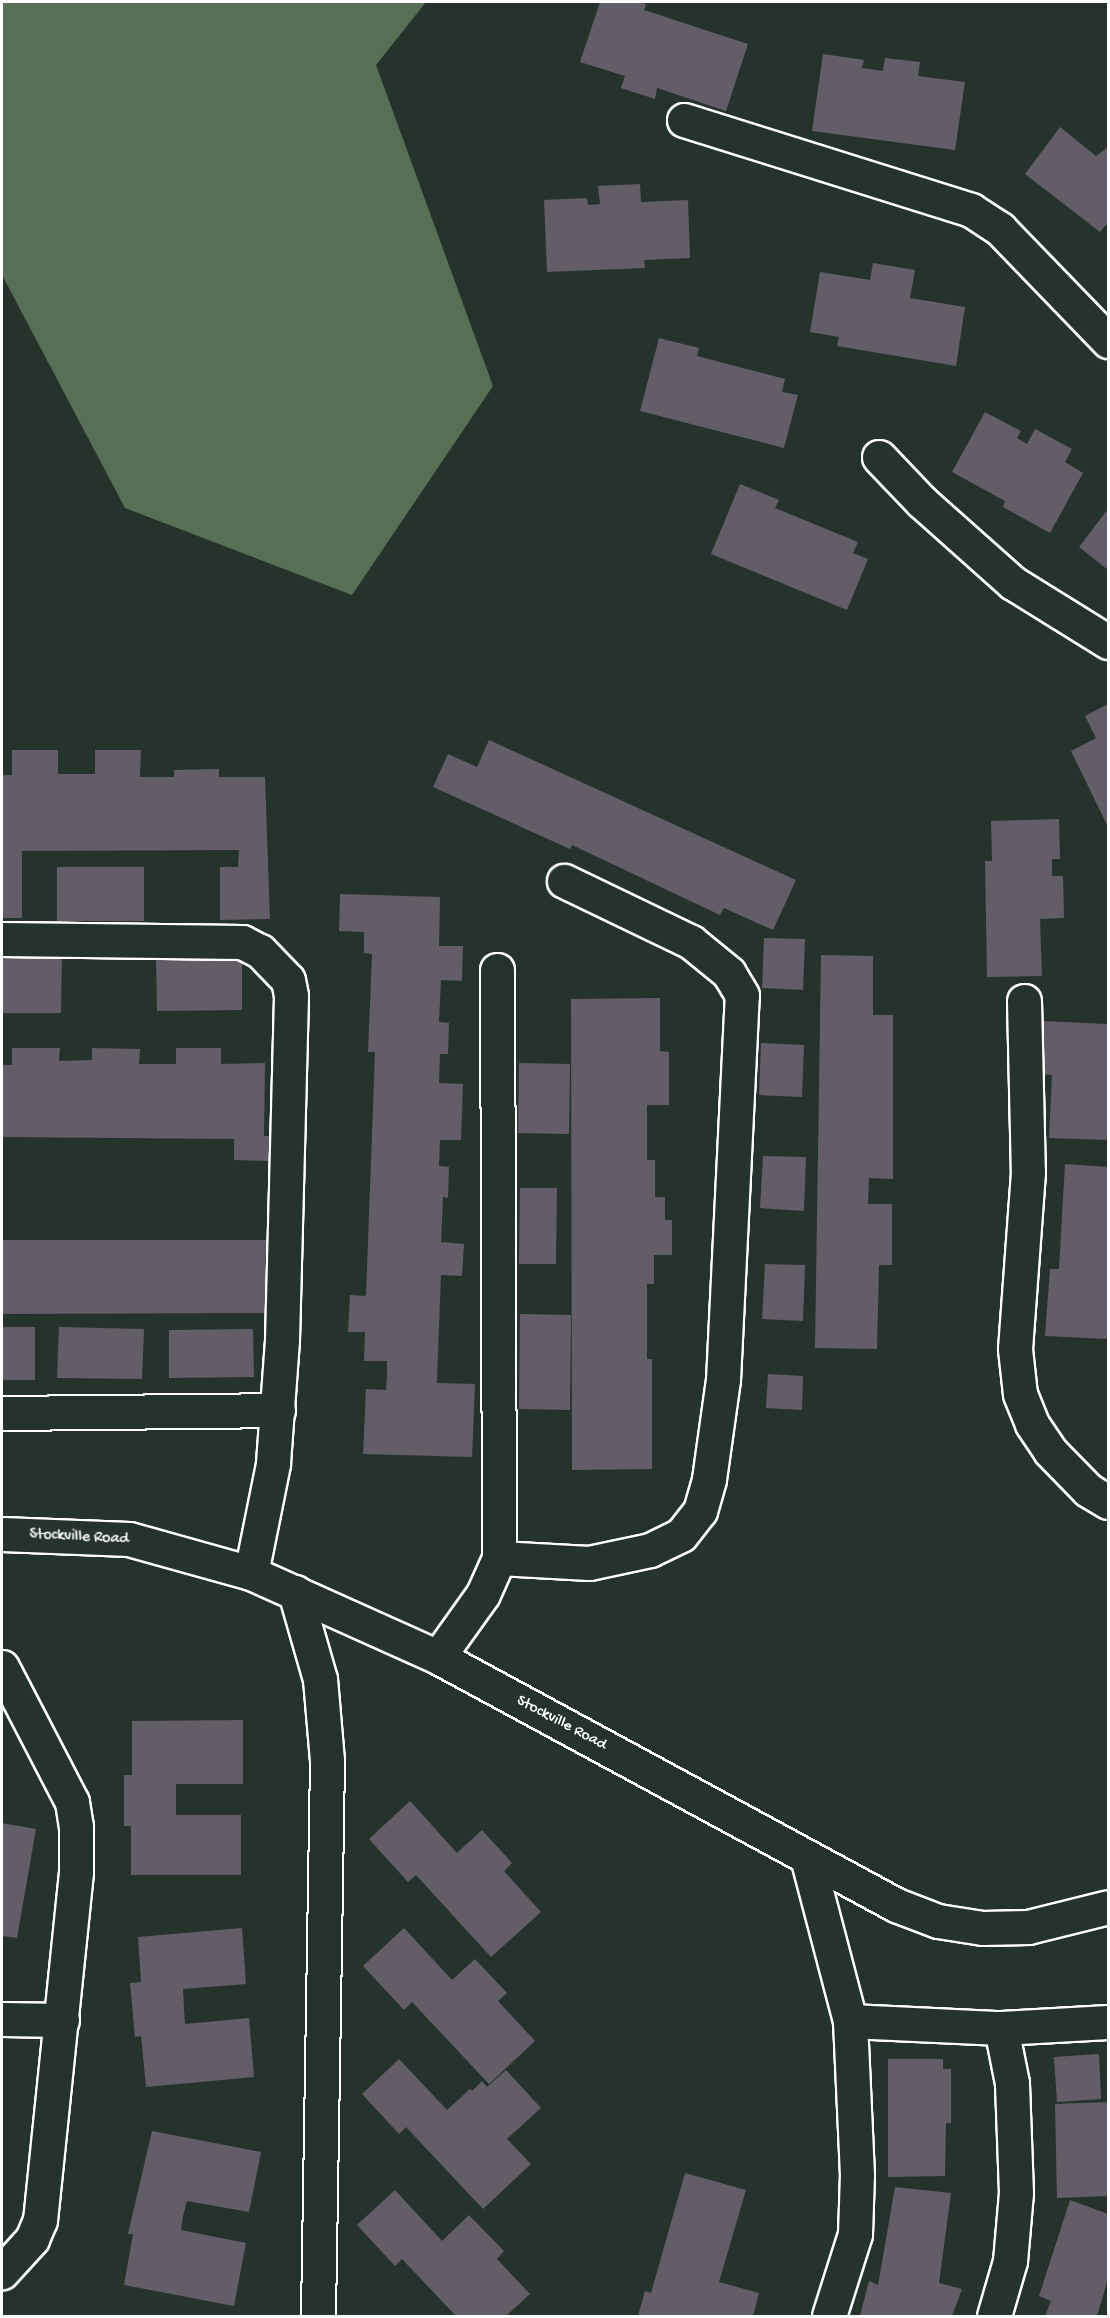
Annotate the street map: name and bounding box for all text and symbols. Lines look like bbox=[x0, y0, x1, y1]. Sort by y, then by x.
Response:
street label: Stockville Road bbox=[29, 1526, 129, 1550]
street label: Stockville Road bbox=[513, 1692, 609, 1756]

